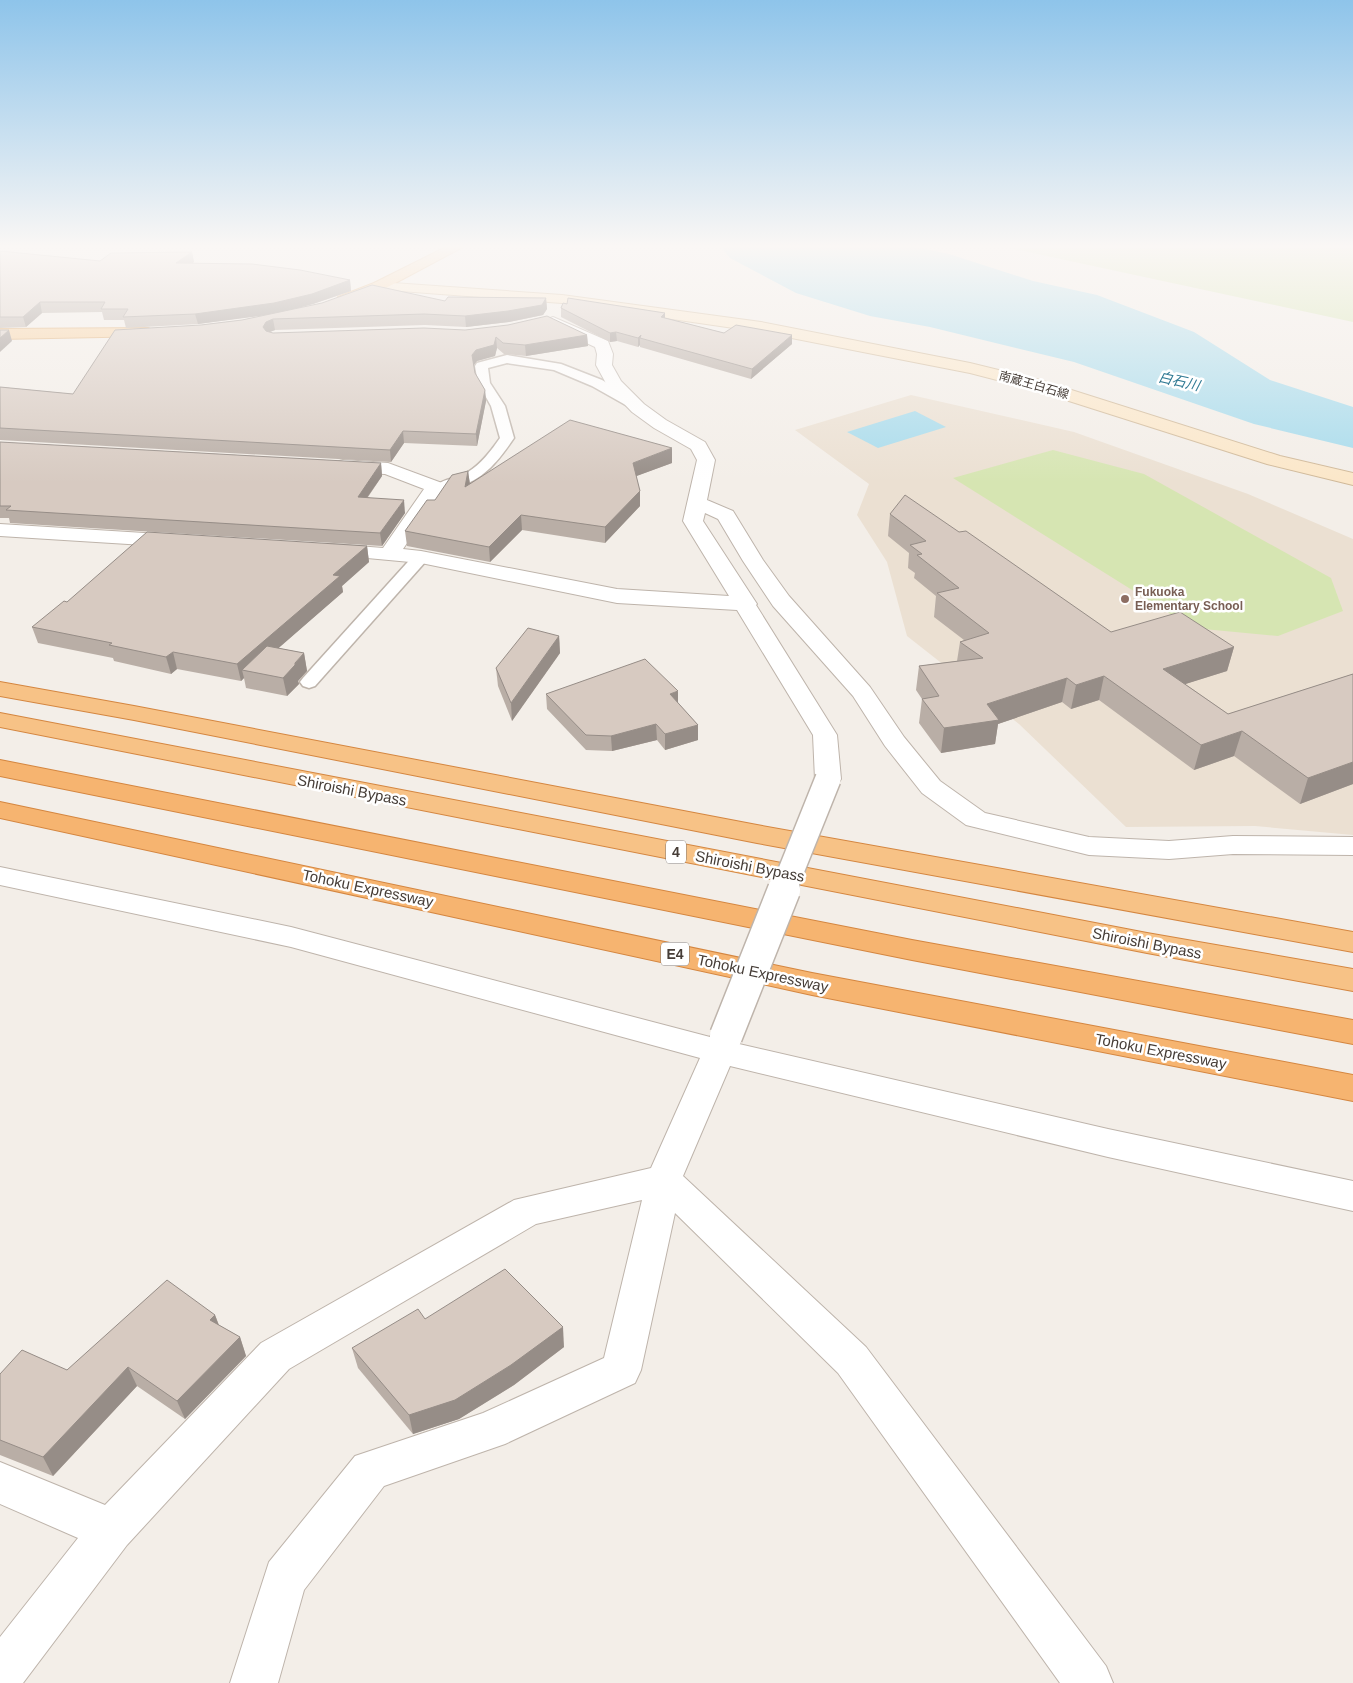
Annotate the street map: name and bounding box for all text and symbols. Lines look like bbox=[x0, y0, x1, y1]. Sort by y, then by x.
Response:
street label: 南蔵王白石線 bbox=[997, 368, 1071, 402]
water label: 白石川 bbox=[1157, 368, 1203, 394]
place label: Fukuoka Elementary School bbox=[1135, 585, 1243, 613]
marker: Fukuoka Elementary School bbox=[1119, 593, 1131, 605]
street label: Shiroishi Bypass bbox=[296, 771, 408, 809]
road number: 4 bbox=[666, 840, 686, 864]
street label: Shiroishi Bypass bbox=[694, 847, 806, 885]
street label: Tohoku Expressway bbox=[301, 866, 435, 910]
street label: Shiroishi Bypass bbox=[1091, 924, 1203, 962]
road number: E4 bbox=[661, 942, 689, 966]
street label: Tohoku Expressway bbox=[696, 951, 830, 995]
street label: Tohoku Expressway bbox=[1094, 1030, 1229, 1072]

